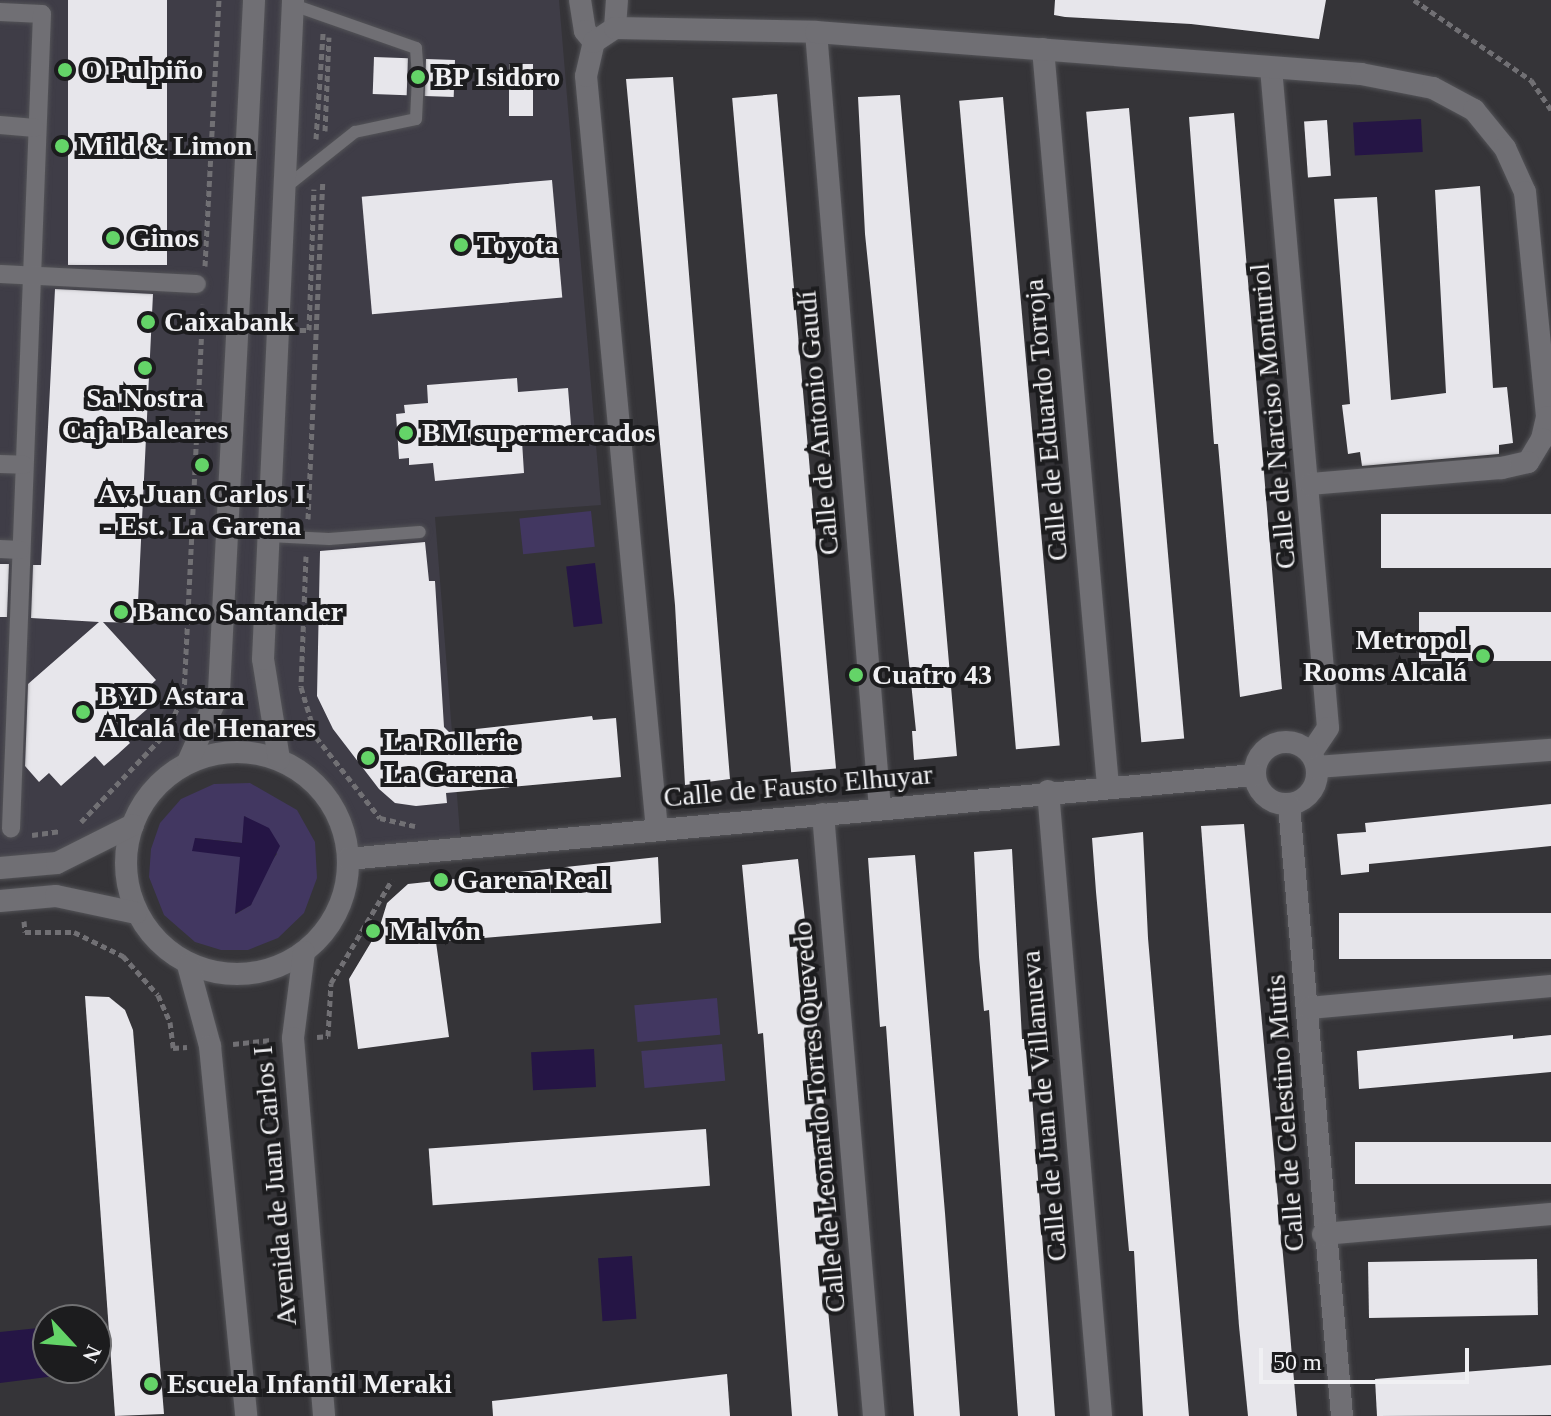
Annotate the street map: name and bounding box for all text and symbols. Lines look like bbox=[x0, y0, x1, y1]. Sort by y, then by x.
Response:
place label: O Pulpiño bbox=[81, 53, 203, 87]
place label: BP Isidoro bbox=[434, 60, 562, 94]
marker: O Pulpiño bbox=[56, 61, 74, 79]
marker: BP Isidoro bbox=[409, 68, 427, 86]
place label: Mild & Limon bbox=[78, 129, 252, 163]
marker: Mild & Limon bbox=[53, 137, 71, 155]
place label: Ginos bbox=[129, 221, 199, 255]
place label: Toyota bbox=[477, 228, 558, 262]
marker: Ginos bbox=[104, 229, 122, 247]
marker: Toyota bbox=[452, 236, 470, 254]
street label: Calle de Narciso Monturiol bbox=[1243, 262, 1303, 570]
street label: Calle de Eduardo Torroja bbox=[1017, 277, 1075, 563]
street label: Calle de Antonio Gaudí bbox=[790, 289, 846, 557]
place label: Caixabank bbox=[164, 305, 295, 339]
marker: Caixabank bbox=[139, 313, 157, 331]
marker: Sa Nostra Caja Baleares bbox=[136, 359, 154, 377]
place label: Sa Nostra Caja Baleares bbox=[62, 381, 228, 447]
place label: BM supermercados bbox=[422, 416, 656, 450]
marker: BM supermercados bbox=[397, 424, 415, 442]
marker: Av. Juan Carlos I - Est. La Garena bbox=[193, 456, 211, 474]
place label: Av. Juan Carlos I - Est. La Garena bbox=[98, 477, 306, 543]
place label: Banco Santander bbox=[137, 595, 343, 629]
marker: Banco Santander bbox=[112, 603, 130, 621]
place label: Metropol Rooms Alcalá bbox=[1301, 623, 1467, 689]
marker: Metropol Rooms Alcalá bbox=[1474, 647, 1492, 665]
place label: Cuatro 43 bbox=[872, 658, 992, 692]
marker: Cuatro 43 bbox=[847, 666, 865, 684]
place label: BYD Astara Alcalá de Henares bbox=[99, 679, 316, 745]
marker: BYD Astara Alcalá de Henares bbox=[74, 703, 92, 721]
place label: La Rollerie La Garena bbox=[384, 725, 519, 791]
marker: La Rollerie La Garena bbox=[359, 749, 377, 767]
street label: Calle de Fausto Elhuyar bbox=[662, 758, 934, 814]
place label: Garena Real bbox=[457, 863, 608, 897]
marker: Garena Real bbox=[432, 871, 450, 889]
place label: Malvón bbox=[389, 914, 481, 948]
street label: Calle de Leonardo Torres Quevedo bbox=[785, 920, 853, 1314]
marker: Malvón bbox=[364, 922, 382, 940]
street label: Calle de Juan de Villanueva bbox=[1014, 949, 1074, 1263]
street label: Calle de Celestino Mutis bbox=[1259, 973, 1311, 1253]
street label: Avenida de Juan Carlos I bbox=[246, 1045, 304, 1327]
north arrow bbox=[32, 1304, 112, 1384]
scale bar bbox=[1263, 1332, 1473, 1382]
text: N bbox=[78, 1341, 107, 1366]
text: 50 m bbox=[1273, 1349, 1322, 1375]
place label: Escuela Infantil Meraki bbox=[167, 1367, 452, 1401]
marker: Escuela Infantil Meraki bbox=[142, 1375, 160, 1393]

